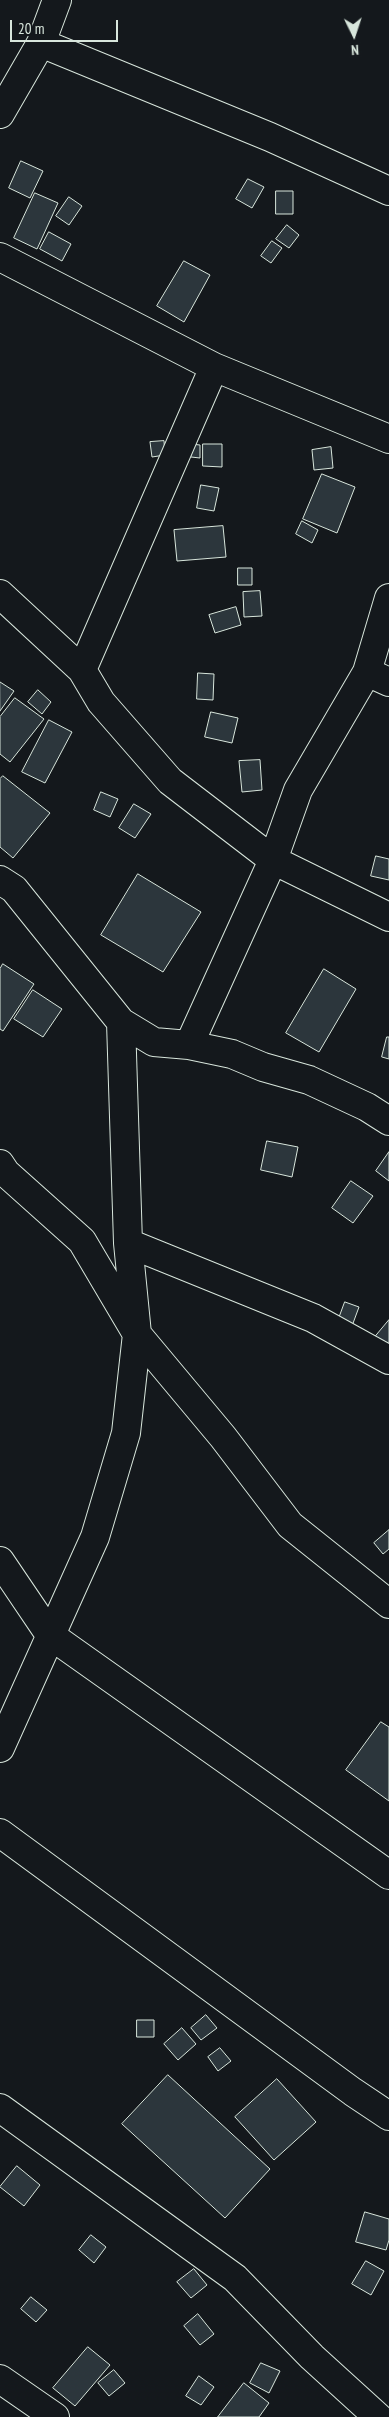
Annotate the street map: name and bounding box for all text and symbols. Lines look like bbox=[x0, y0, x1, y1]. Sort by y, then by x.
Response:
scale bar bbox=[12, 10, 120, 42]
north arrow bbox=[329, 10, 379, 60]
text: 20 m bbox=[18, 19, 44, 38]
text: N bbox=[351, 41, 359, 59]

